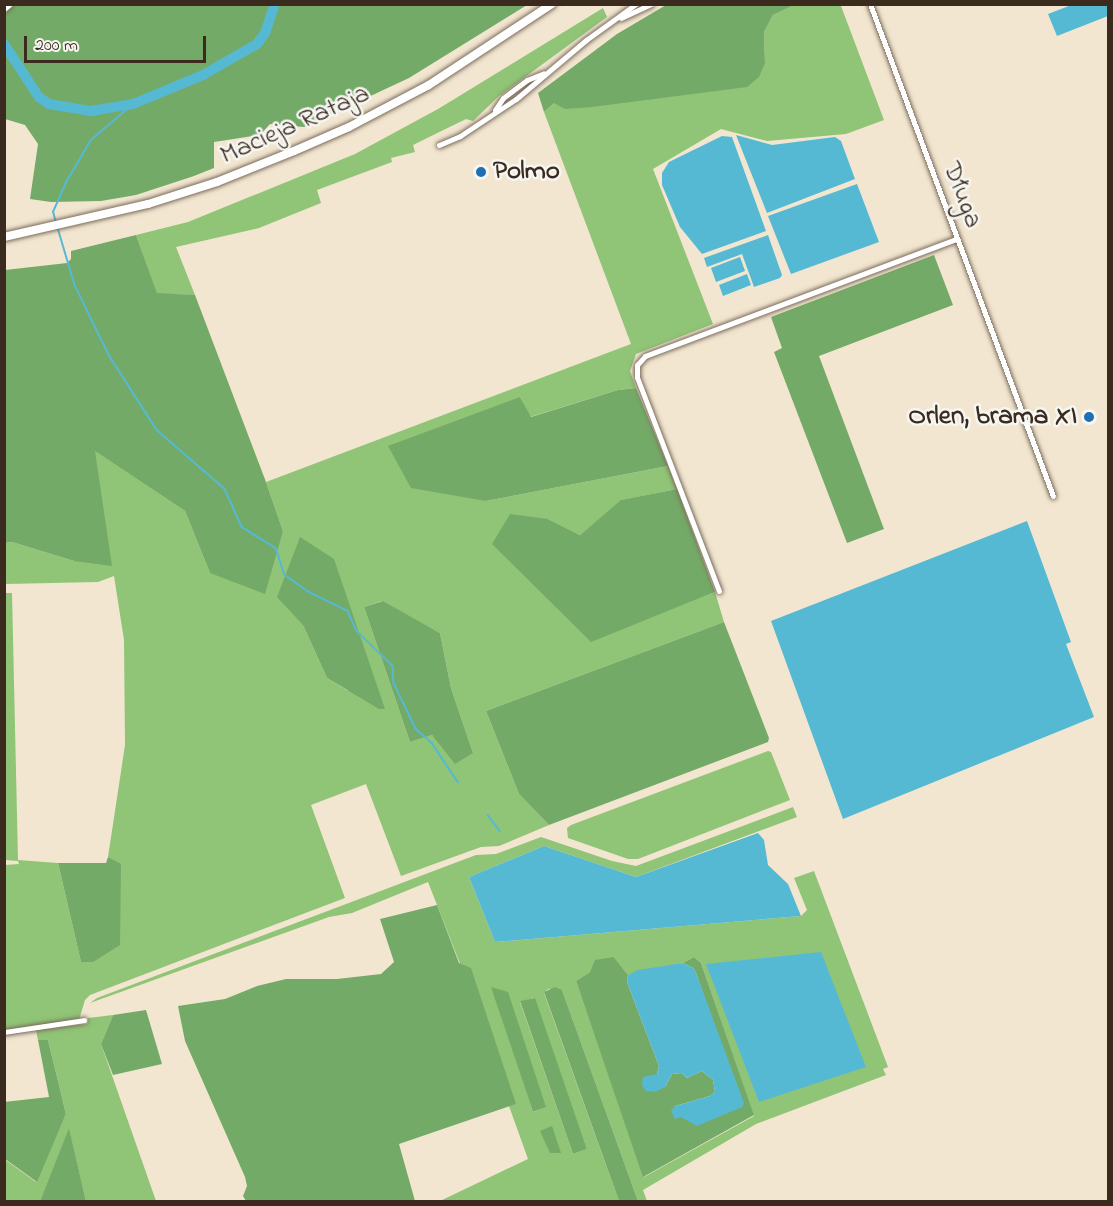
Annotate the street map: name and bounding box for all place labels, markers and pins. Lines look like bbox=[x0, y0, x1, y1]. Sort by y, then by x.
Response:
place label: Polmo bbox=[493, 156, 560, 188]
marker: Polmo bbox=[474, 165, 488, 179]
place label: Orlen, brama XI bbox=[908, 401, 1077, 433]
marker: Orlen, brama XI bbox=[1082, 410, 1096, 424]

